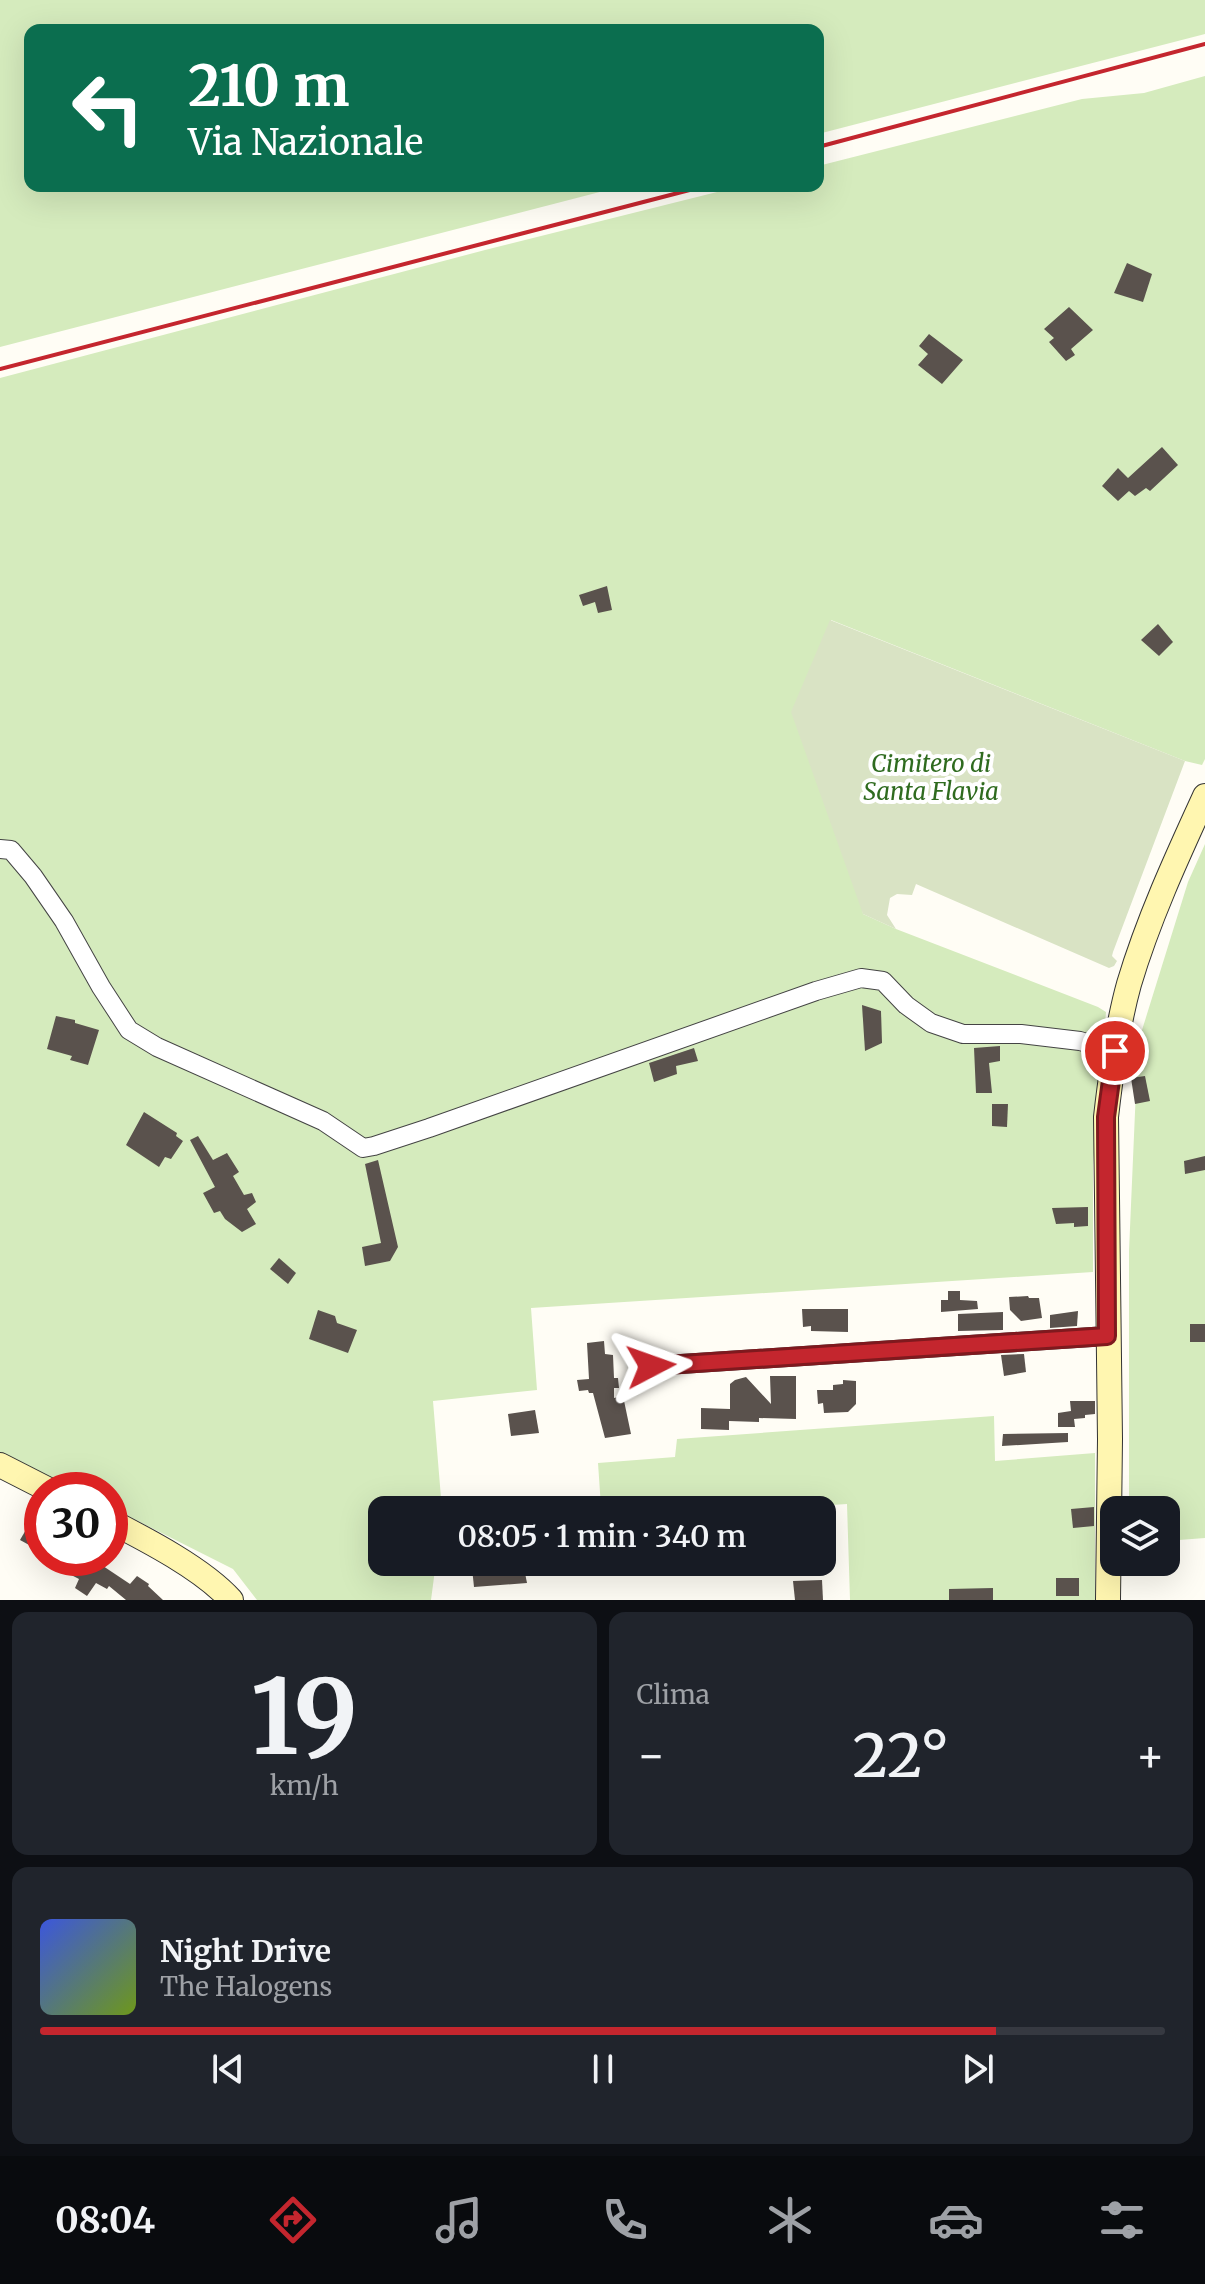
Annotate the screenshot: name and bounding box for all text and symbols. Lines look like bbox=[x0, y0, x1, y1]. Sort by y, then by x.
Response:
text: 210 m bbox=[188, 51, 350, 121]
icon: left bbox=[56, 56, 160, 160]
text: Via Nazionale bbox=[188, 120, 423, 165]
park label: Cimitero di Santa Flavia bbox=[863, 748, 999, 807]
pin bbox=[1081, 1017, 1149, 1085]
icon: arrive bbox=[1093, 1029, 1137, 1073]
position arrow bbox=[609, 1324, 693, 1408]
speed limit sign: 30 bbox=[24, 1472, 128, 1576]
map controls bbox=[1100, 1496, 1180, 1576]
button: layers bbox=[1100, 1496, 1180, 1576]
text: 08:05 · 1 min · 340 m bbox=[457, 1517, 747, 1555]
text: 19 bbox=[251, 1652, 358, 1782]
text: Clima bbox=[637, 1678, 710, 1711]
text: 22° bbox=[853, 1718, 949, 1793]
text: − bbox=[637, 1728, 666, 1783]
text: + bbox=[1136, 1728, 1165, 1783]
text: km/h bbox=[270, 1769, 339, 1802]
text: Night Drive bbox=[160, 1932, 331, 1970]
text: The Halogens bbox=[160, 1970, 332, 2003]
icon: previous bbox=[206, 2047, 250, 2091]
icon: pause bbox=[581, 2047, 625, 2091]
icon: next bbox=[956, 2047, 1000, 2091]
icon: directions bbox=[265, 2192, 321, 2248]
icon: music bbox=[431, 2192, 487, 2248]
icon: phone bbox=[597, 2192, 653, 2248]
icon: climate bbox=[762, 2192, 818, 2248]
icon: car bbox=[928, 2192, 984, 2248]
icon: filters bbox=[1094, 2192, 1150, 2248]
text: 08:04 bbox=[55, 2198, 155, 2243]

